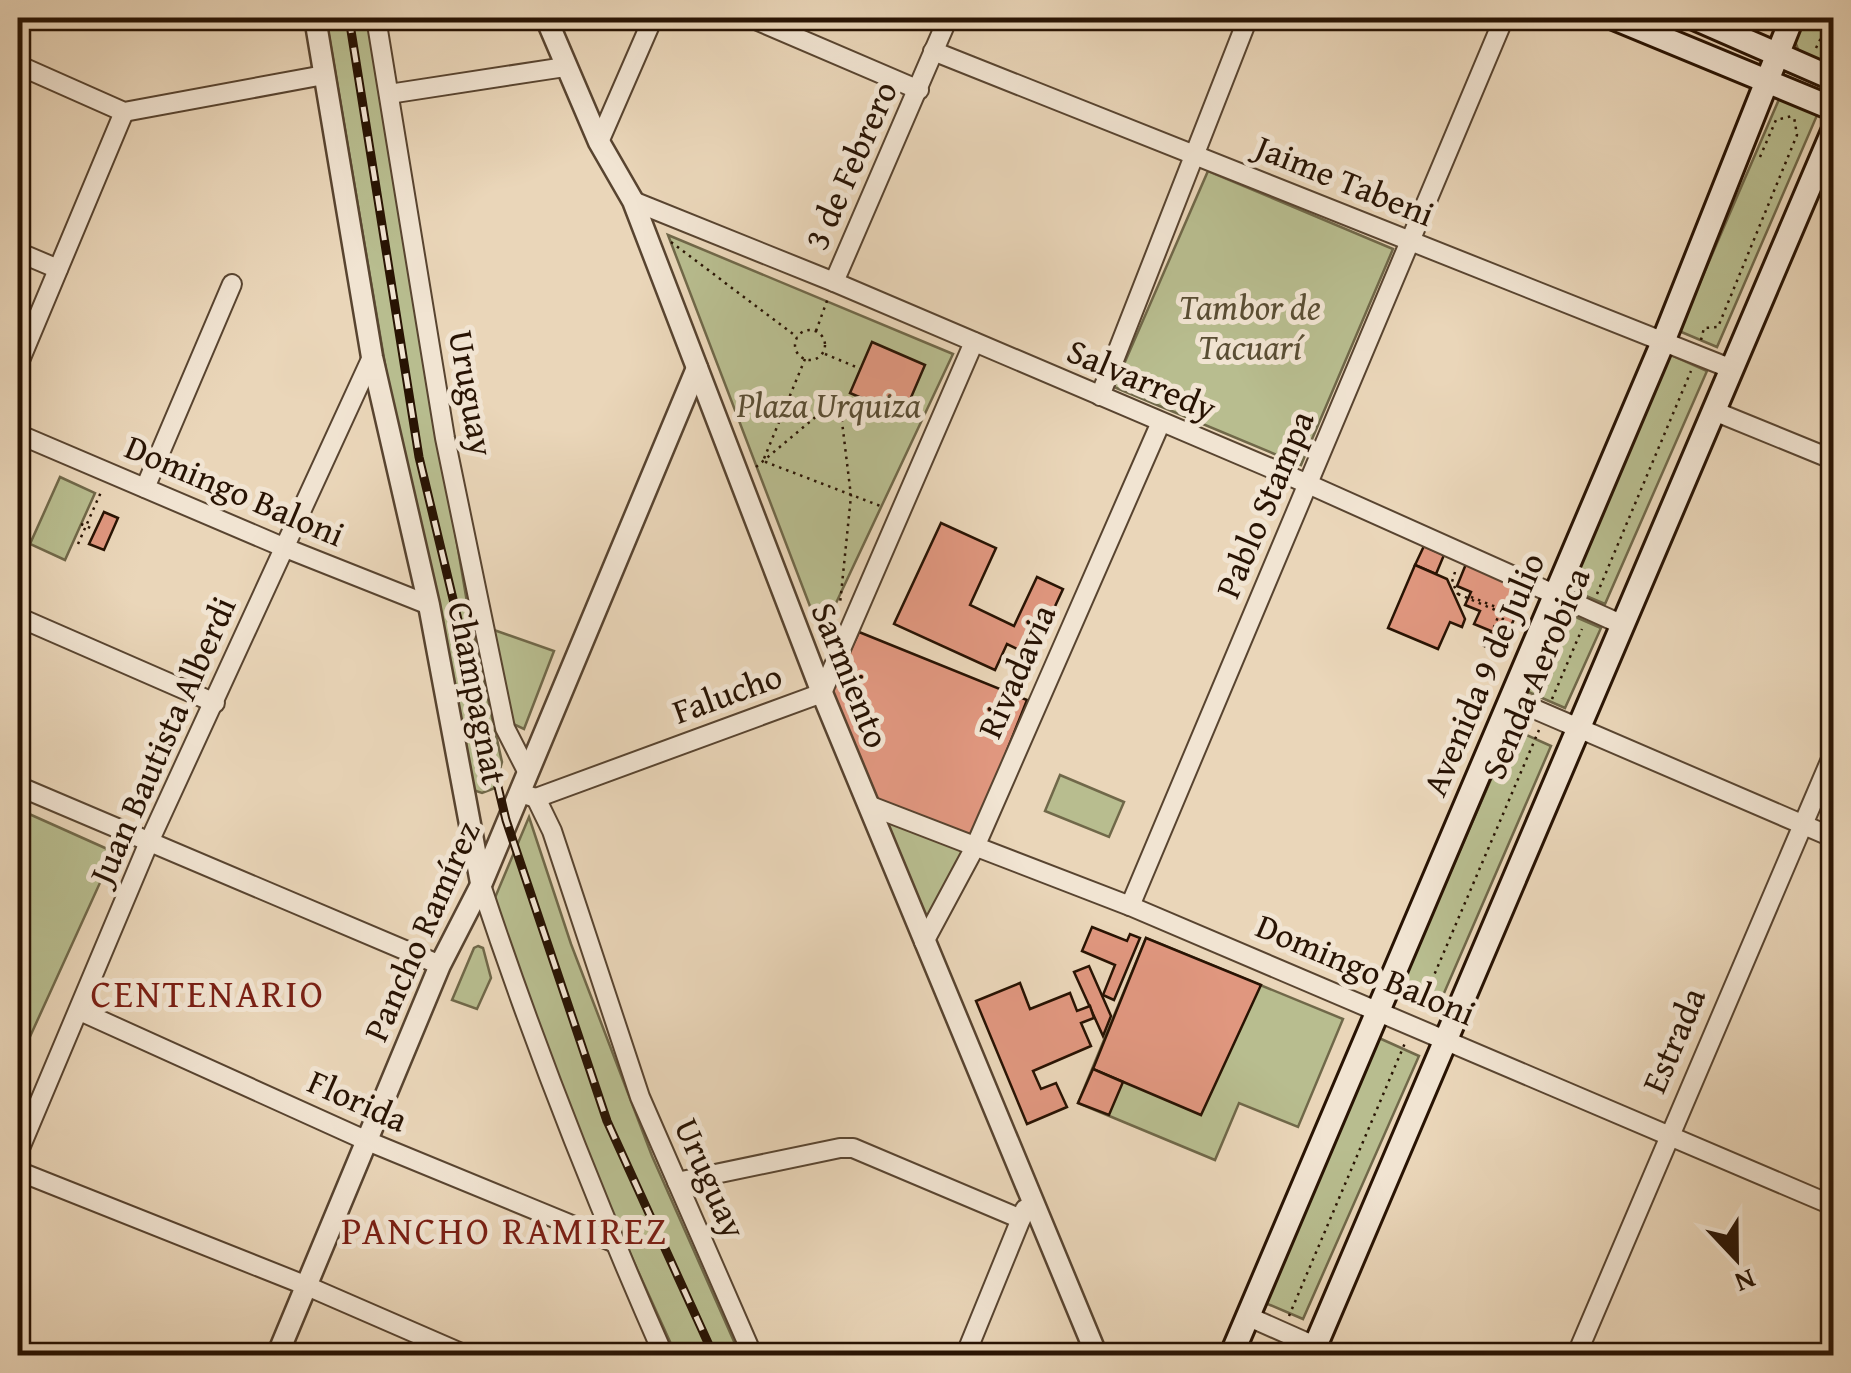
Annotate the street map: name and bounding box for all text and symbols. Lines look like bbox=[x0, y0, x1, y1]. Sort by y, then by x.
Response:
street label: 3 de Febrero bbox=[790, 73, 910, 257]
street label: Jaime Tabeni bbox=[1244, 119, 1442, 239]
park label: Tambor de Tacuarí bbox=[1179, 281, 1321, 372]
street label: Salvarredy bbox=[1060, 325, 1225, 433]
street label: Uruguay bbox=[436, 326, 508, 460]
park label: Plaza Urquiza bbox=[736, 379, 921, 430]
street label: Pablo Stampa bbox=[1202, 402, 1327, 605]
street label: Domingo Baloni bbox=[117, 421, 353, 559]
street label: Avenida 9 de Julio bbox=[1409, 544, 1557, 804]
street label: Senda Aerobica bbox=[1467, 559, 1603, 787]
street label: Juan Bautista Alberdi bbox=[74, 588, 248, 896]
street label: Sarmiento bbox=[799, 595, 903, 755]
street label: Rivadavia bbox=[964, 595, 1068, 746]
street label: Champagnat bbox=[435, 597, 521, 789]
street label: Falucho bbox=[665, 650, 789, 736]
street label: Pancho Ramírez bbox=[350, 813, 492, 1049]
street label: Domingo Baloni bbox=[1248, 900, 1484, 1038]
district label: CENTENARIO bbox=[91, 965, 325, 1021]
street label: Estrada bbox=[1628, 979, 1718, 1101]
street label: Florida bbox=[300, 1056, 416, 1145]
street label: Uruguay bbox=[662, 1110, 760, 1247]
district label: PANCHO RAMIREZ bbox=[341, 1202, 669, 1258]
north arrow bbox=[1686, 1208, 1786, 1308]
text: N bbox=[1729, 1259, 1762, 1304]

